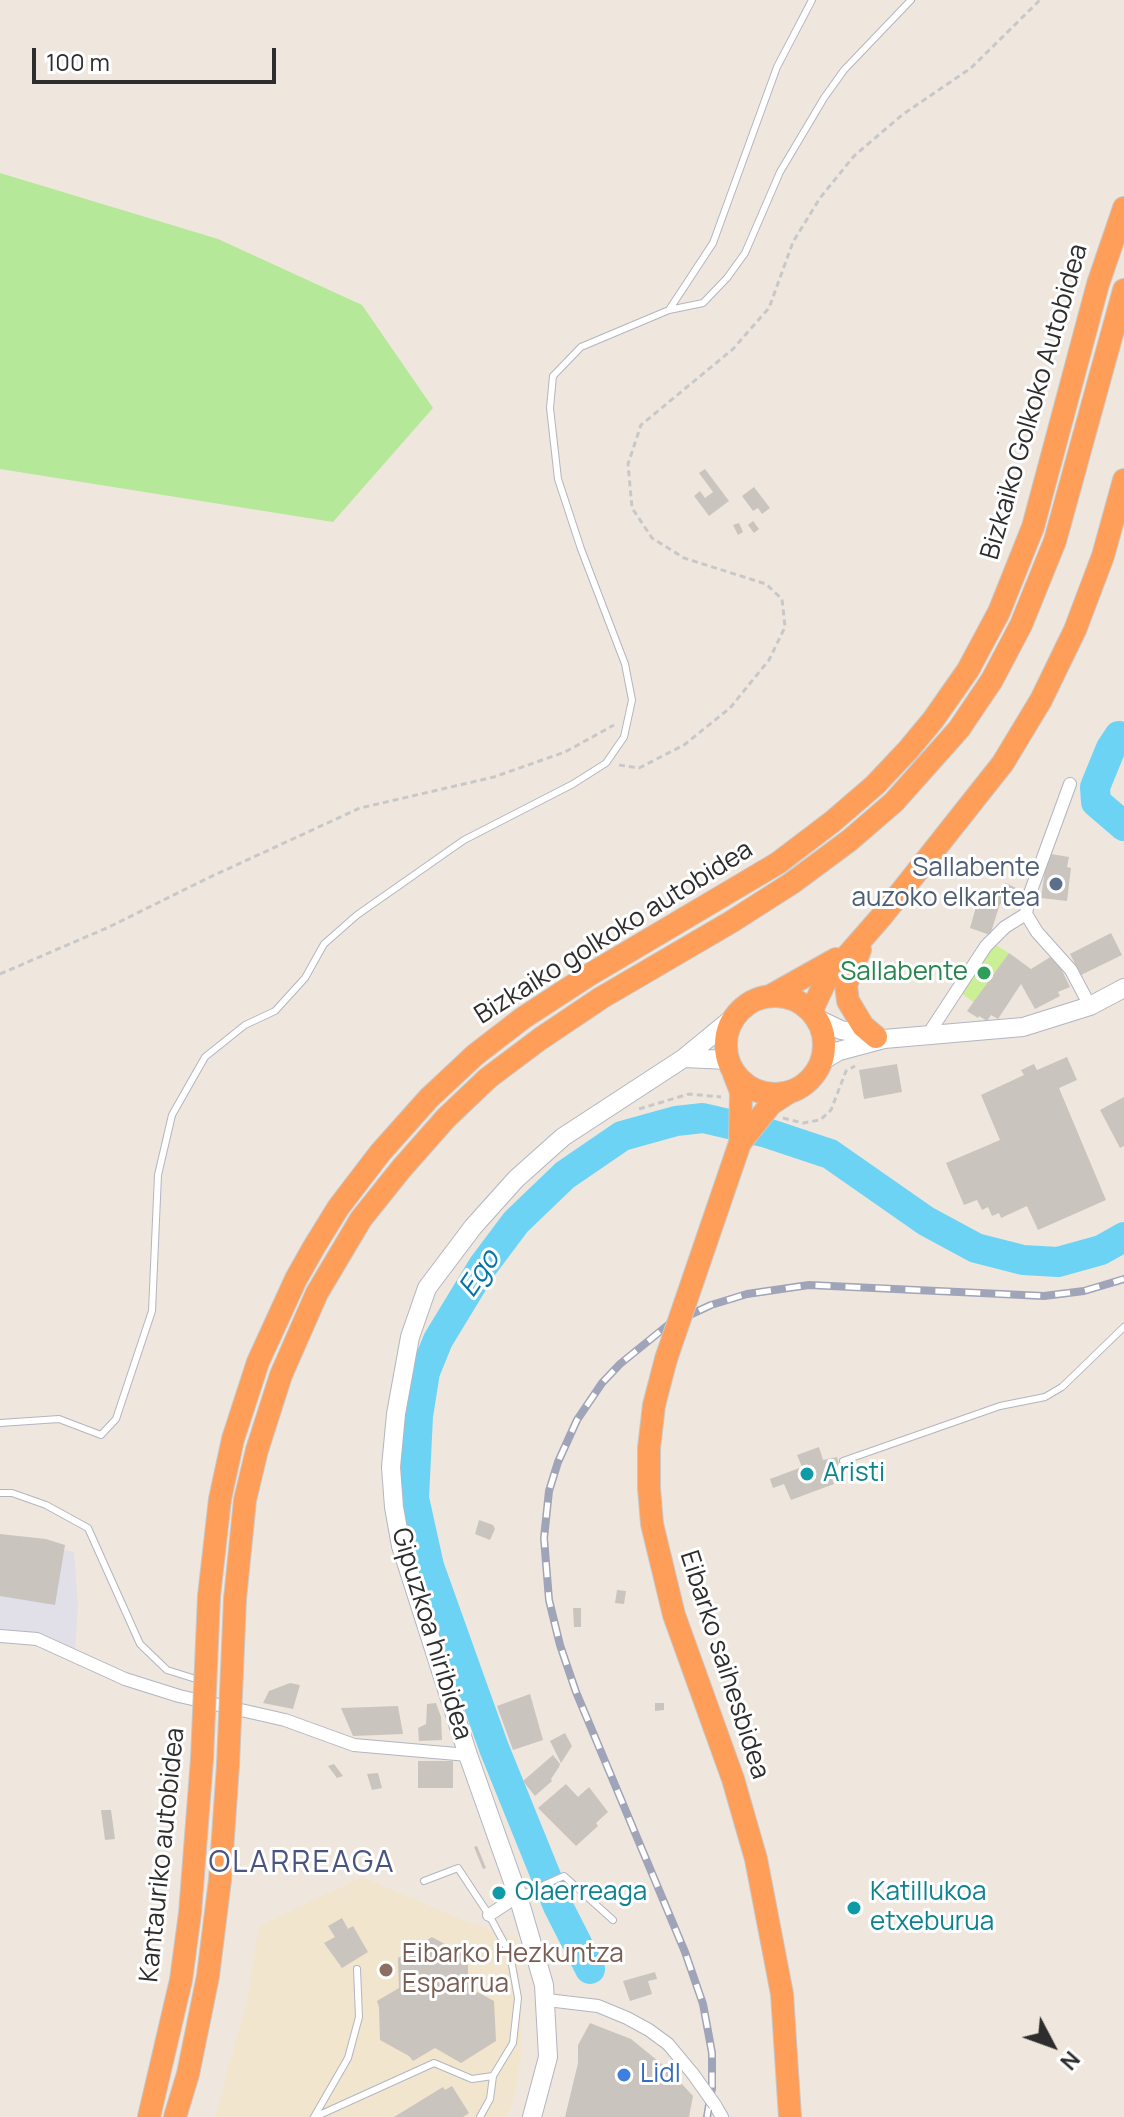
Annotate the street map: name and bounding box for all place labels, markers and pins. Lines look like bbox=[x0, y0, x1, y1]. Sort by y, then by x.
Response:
place label: Sallabente auzoko elkartea bbox=[852, 853, 1040, 914]
marker: Sallabente auzoko elkartea bbox=[1047, 875, 1065, 893]
place label: Sallabente bbox=[840, 957, 968, 989]
marker: Sallabente bbox=[975, 964, 993, 982]
place label: Aristi bbox=[823, 1458, 885, 1490]
marker: Aristi bbox=[798, 1465, 816, 1483]
place label: Olaerreaga bbox=[515, 1877, 647, 1909]
place label: Katillukoa etxeburua bbox=[870, 1877, 994, 1938]
marker: Olaerreaga bbox=[490, 1884, 508, 1902]
marker: Katillukoa etxeburua bbox=[845, 1899, 863, 1917]
place label: Eibarko Hezkuntza Esparrua bbox=[402, 1939, 624, 2000]
marker: Eibarko Hezkuntza Esparrua bbox=[377, 1961, 395, 1979]
place label: Lidl bbox=[640, 2059, 681, 2091]
marker: Lidl bbox=[615, 2066, 633, 2084]

